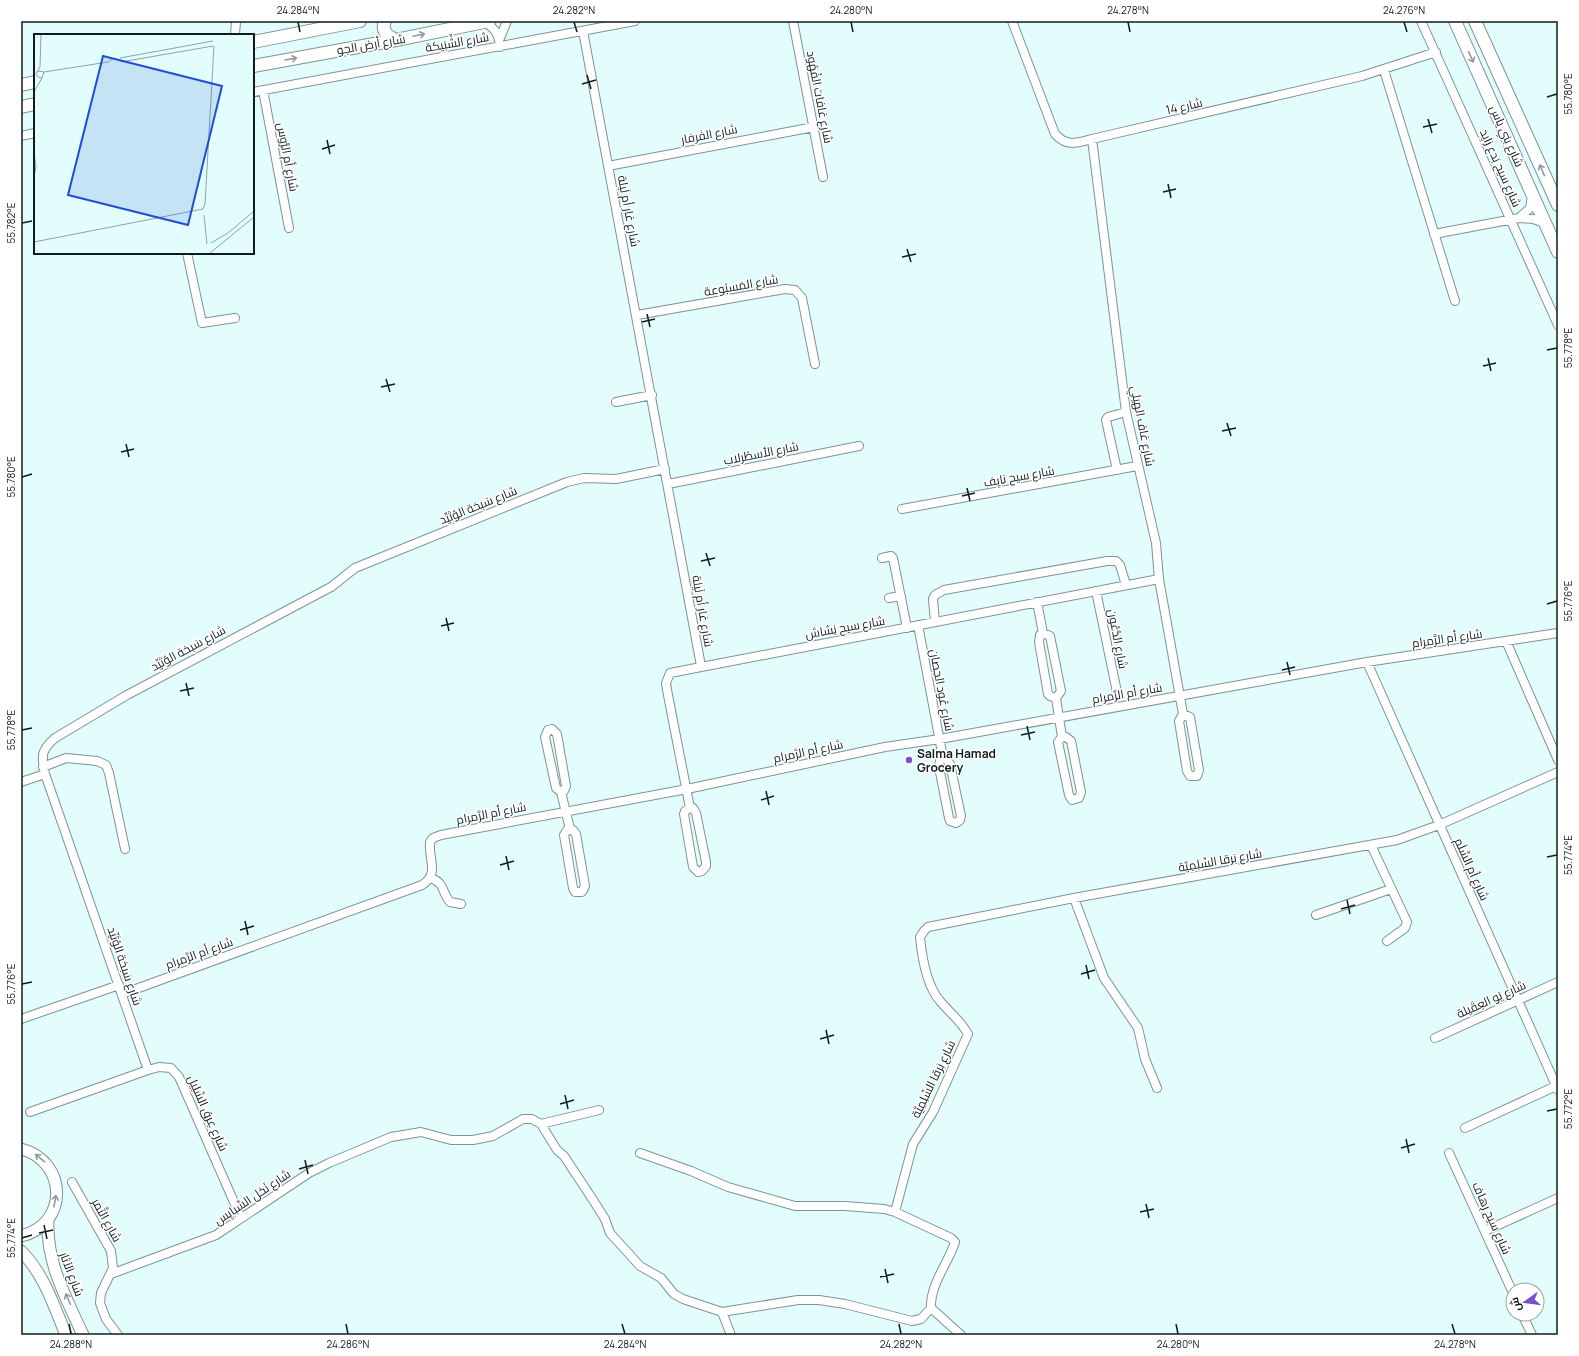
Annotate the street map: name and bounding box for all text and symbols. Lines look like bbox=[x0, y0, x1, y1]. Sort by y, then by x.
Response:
text: 24.284°N bbox=[277, 3, 319, 17]
text: 24.282°N bbox=[553, 3, 595, 17]
text: 24.280°N bbox=[830, 3, 872, 17]
text: 24.278°N bbox=[1107, 3, 1149, 17]
text: 24.276°N bbox=[1383, 3, 1425, 17]
street label: شارع الشِّبَيكة bbox=[424, 27, 490, 56]
street label: شارع أرض الجو bbox=[335, 30, 407, 58]
one-way arrow bbox=[412, 31, 425, 39]
inset map bbox=[34, 34, 254, 254]
street label: شارع غافات الفُهُود bbox=[803, 49, 837, 145]
one-way arrow bbox=[1468, 50, 1475, 62]
one-way arrow bbox=[285, 55, 298, 63]
text: 55.780°E bbox=[1561, 73, 1575, 115]
street label: شارع 14 bbox=[1164, 93, 1204, 118]
street label: شارع بني ياس bbox=[1484, 102, 1528, 170]
street label: شارع الفَرفار bbox=[678, 120, 739, 148]
street label: شارع أم الرُّوس bbox=[273, 121, 303, 193]
street label: شارع سيح بَدع زايِد bbox=[1476, 126, 1526, 210]
one-way arrow bbox=[1538, 164, 1545, 176]
street label: شارع غار أم لَيلة bbox=[614, 174, 644, 248]
text: 55.782°E bbox=[4, 202, 18, 243]
street label: شارع المَسبُوعة bbox=[703, 270, 780, 300]
text: 55.778°E bbox=[1561, 328, 1575, 368]
street label: شارع غاف الهيلي bbox=[1125, 384, 1159, 468]
street label: شارع الأسطُرلاب bbox=[722, 437, 800, 469]
text: 55.780°E bbox=[4, 456, 18, 498]
street label: شارع سيح نايِف bbox=[982, 461, 1056, 491]
street label: شارع سَبخة الوُتَيِّد bbox=[437, 482, 519, 528]
street label: شارع غار أم لَيلة bbox=[688, 574, 718, 648]
text: 55.776°E bbox=[1561, 580, 1575, 621]
street label: شارع الدُّعُون bbox=[1104, 608, 1132, 670]
street label: شارع سيح نِشاش bbox=[804, 612, 886, 642]
street label: شارع سَبخة الوُتَيِّد bbox=[148, 621, 228, 675]
street label: شارع أم الرَّمرام bbox=[1411, 625, 1483, 651]
street label: شارع عُود الحِصان bbox=[926, 647, 958, 733]
street label: شارع أم الرَّمرام bbox=[1091, 678, 1163, 708]
text: 55.778°E bbox=[4, 710, 18, 750]
street label: شارع أم الرَّمرام bbox=[772, 735, 845, 767]
place label: Salma Hamad Grocery bbox=[917, 745, 996, 776]
marker: Salma Hamad Grocery bbox=[904, 755, 914, 765]
street label: شارع أم الرَّمرام bbox=[455, 798, 528, 828]
street label: شارع أم السَّلَم bbox=[1451, 835, 1493, 903]
text: 55.774°E bbox=[1561, 835, 1575, 875]
street label: شارع بَرقا السِّلِمِيَّة bbox=[1177, 844, 1263, 876]
street label: شارع سَبخة الوُتَيِّد bbox=[104, 924, 146, 1008]
street label: شارع أم الرَّمرام bbox=[163, 933, 235, 973]
text: 55.776°E bbox=[4, 963, 18, 1004]
street label: شارع يَو العِقَيلة bbox=[1454, 976, 1528, 1022]
street label: شارع بَرقا السِّلِمِيَّة bbox=[907, 1037, 959, 1121]
street label: شارع عِرق السِّلِيل bbox=[184, 1072, 232, 1154]
text: 55.772°E bbox=[1561, 1089, 1575, 1129]
one-way arrow bbox=[35, 1154, 45, 1163]
street label: شارع نَخل السِّبايِس bbox=[210, 1165, 294, 1229]
street label: شارع سيح رِهاف bbox=[1468, 1179, 1516, 1257]
street label: شارع التَّمر bbox=[88, 1194, 126, 1245]
one-way arrow bbox=[52, 1195, 60, 1208]
text: 55.774°E bbox=[4, 1218, 18, 1258]
street label: شارع الآثار bbox=[55, 1248, 88, 1299]
north arrow bbox=[1505, 1282, 1545, 1322]
one-way arrow bbox=[63, 1294, 71, 1306]
text: ش bbox=[1506, 1296, 1524, 1313]
text: 24.288°N bbox=[50, 1337, 92, 1351]
text: 24.286°N bbox=[327, 1337, 370, 1351]
text: 24.284°N bbox=[604, 1337, 646, 1351]
text: 24.282°N bbox=[880, 1337, 922, 1351]
text: 24.280°N bbox=[1157, 1337, 1199, 1351]
text: 24.278°N bbox=[1434, 1337, 1476, 1351]

